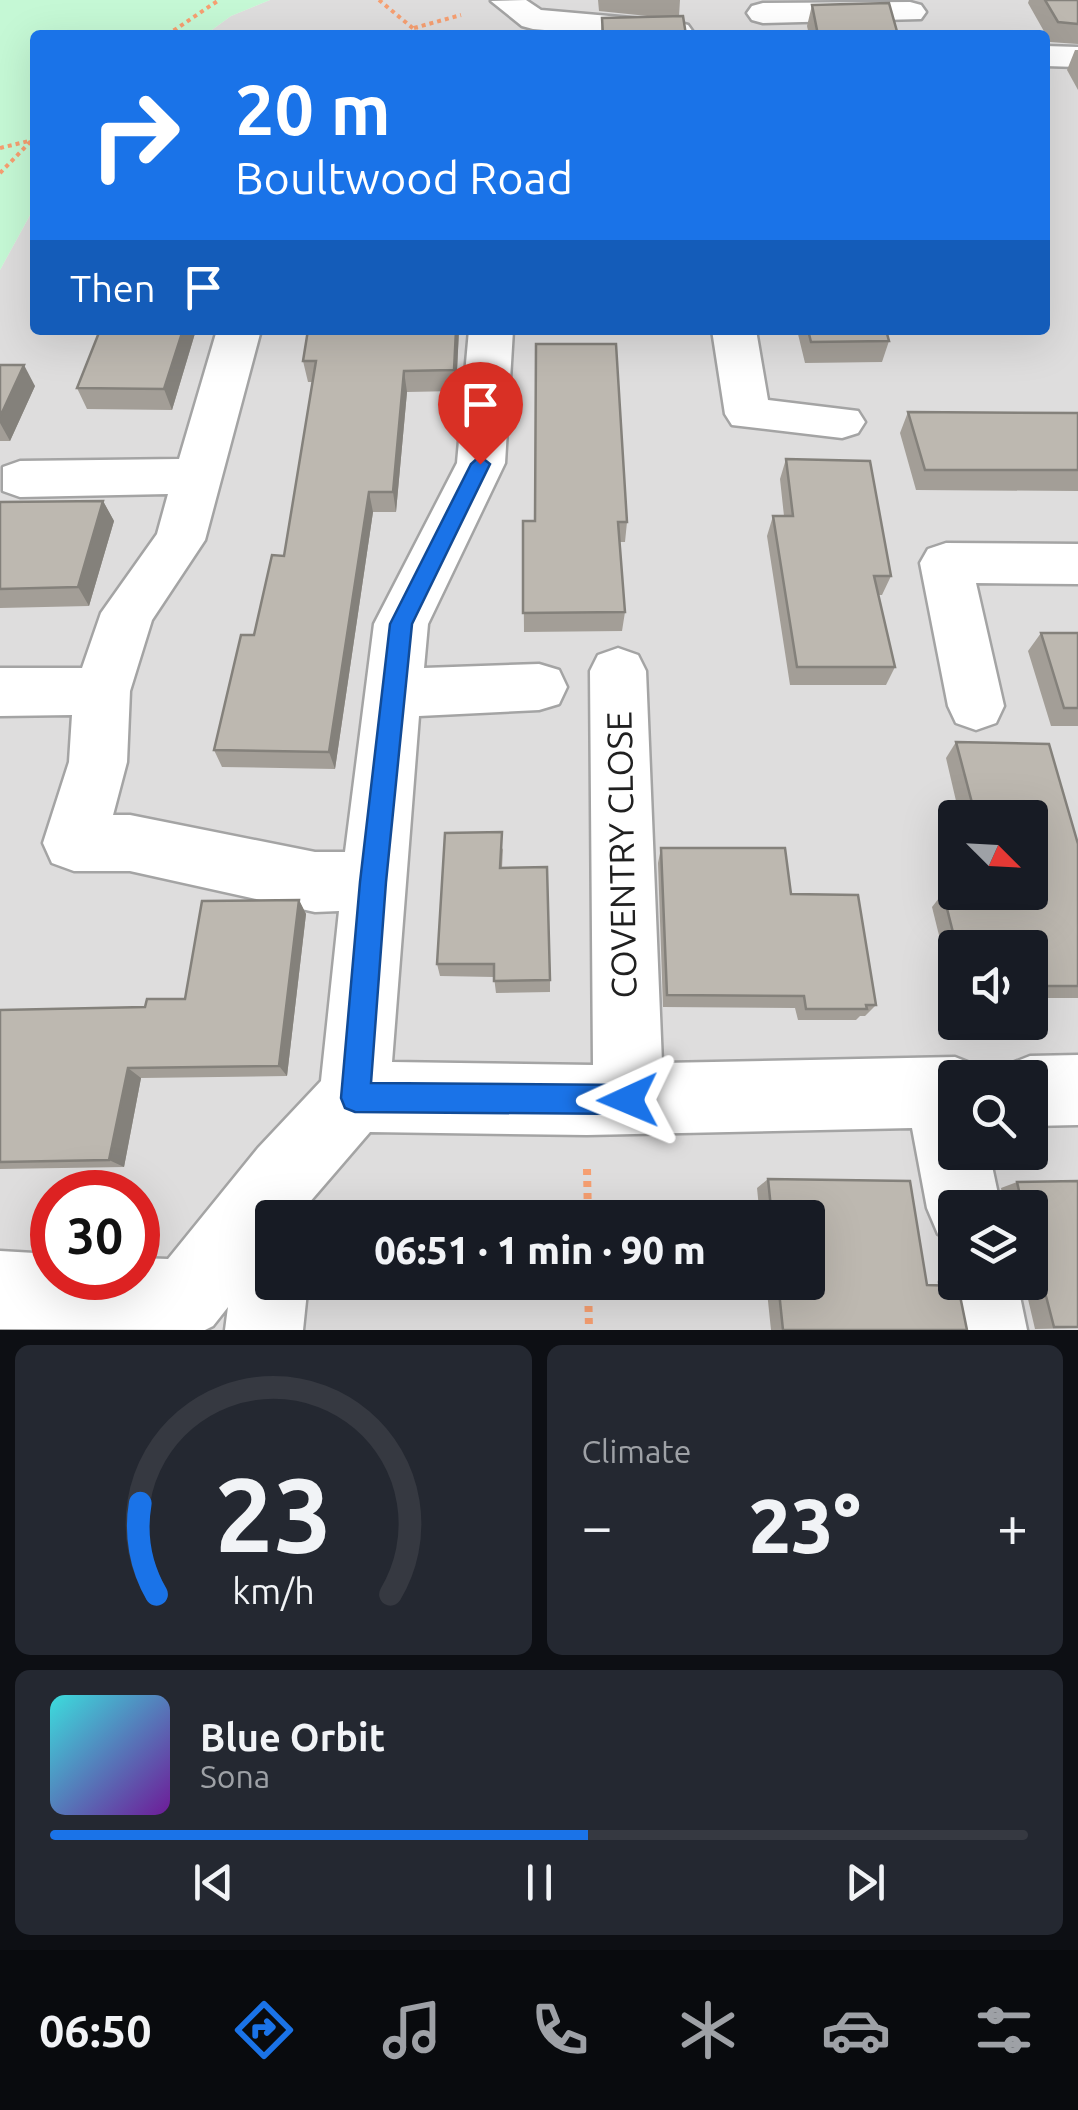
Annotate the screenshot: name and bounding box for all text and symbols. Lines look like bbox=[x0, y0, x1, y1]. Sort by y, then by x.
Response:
icon: right bbox=[70, 70, 200, 200]
text: 20 m bbox=[235, 70, 391, 148]
text: Boultwood Road bbox=[235, 152, 573, 203]
icon: arrive bbox=[176, 260, 231, 315]
text: Then bbox=[70, 267, 156, 309]
pin bbox=[438, 362, 523, 465]
icon: arrive bbox=[453, 377, 508, 432]
street label: COVENTRY CLOSE bbox=[598, 711, 644, 999]
north arrow bbox=[938, 800, 1048, 910]
map controls bbox=[938, 800, 1048, 1300]
button: sound bbox=[938, 930, 1048, 1040]
position arrow bbox=[576, 1048, 680, 1152]
button: search bbox=[938, 1060, 1048, 1170]
speed limit sign: 30 bbox=[30, 1170, 160, 1300]
button: layers bbox=[938, 1190, 1048, 1300]
text: 06:51 · 1 min · 90 m bbox=[374, 1229, 706, 1271]
text: Climate bbox=[582, 1433, 692, 1469]
text: 23 bbox=[215, 1455, 332, 1572]
text: 23° bbox=[749, 1483, 861, 1567]
text: − bbox=[582, 1495, 613, 1556]
text: + bbox=[997, 1495, 1028, 1556]
text: km/h bbox=[232, 1571, 315, 1611]
text: Blue Orbit bbox=[200, 1716, 385, 1758]
text: Sona bbox=[200, 1758, 270, 1794]
icon: previous bbox=[186, 1855, 241, 1910]
icon: pause bbox=[512, 1855, 567, 1910]
icon: next bbox=[838, 1855, 893, 1910]
icon: directions bbox=[229, 1995, 299, 2065]
icon: music bbox=[377, 1995, 447, 2065]
icon: phone bbox=[525, 1995, 595, 2065]
icon: climate bbox=[673, 1995, 743, 2065]
icon: car bbox=[821, 1995, 891, 2065]
icon: filters bbox=[969, 1995, 1039, 2065]
text: 06:50 bbox=[39, 2005, 152, 2056]

